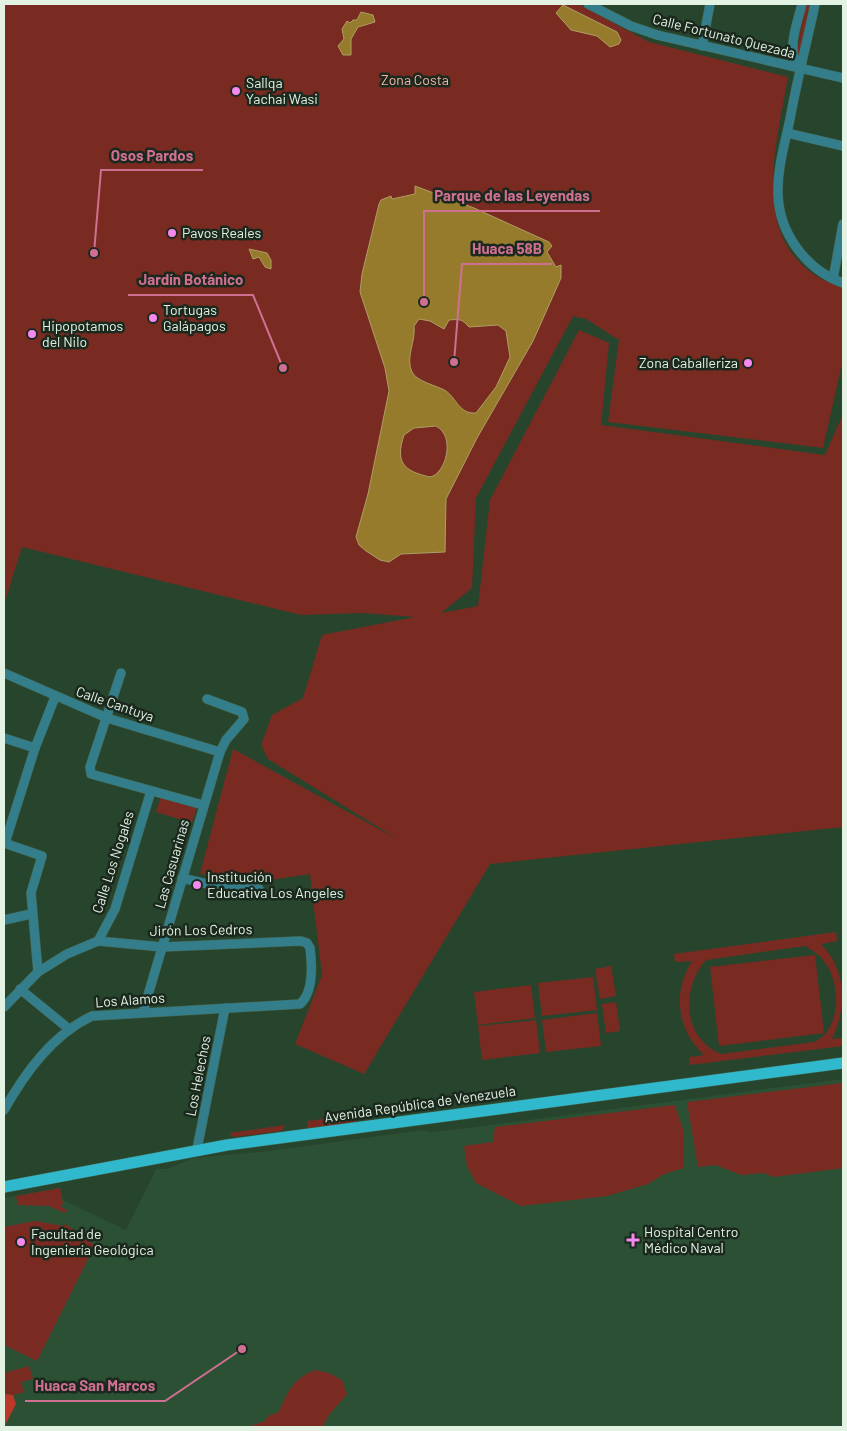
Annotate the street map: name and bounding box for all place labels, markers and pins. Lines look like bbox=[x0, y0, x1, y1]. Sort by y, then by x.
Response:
place label: Sallqa Yachai Wasi bbox=[246, 74, 318, 107]
marker: Sallqa Yachai Wasi bbox=[230, 85, 242, 97]
callout: Osos Pardos bbox=[101, 140, 203, 170]
callout: Parque de las Leyendas bbox=[424, 181, 600, 211]
place label: Pavos Reales bbox=[182, 224, 262, 241]
marker: Pavos Reales bbox=[166, 227, 178, 239]
callout: Huaca 58B bbox=[462, 234, 552, 264]
callout: Jardín Botánico bbox=[128, 265, 253, 295]
place label: Tortugas Galápagos bbox=[163, 301, 226, 334]
marker: Tortugas Galápagos bbox=[147, 312, 159, 324]
place label: Hipopotamos del Nilo bbox=[42, 317, 124, 350]
marker: Hipopotamos del Nilo bbox=[26, 328, 38, 340]
place label: Zona Caballeriza bbox=[639, 354, 738, 371]
marker: Zona Caballeriza bbox=[742, 357, 754, 369]
place label: Institución Educativa Los Angeles bbox=[207, 868, 344, 901]
marker: Institución Educativa Los Angeles bbox=[191, 879, 203, 891]
place label: Hospital Centro Médico Naval bbox=[644, 1223, 738, 1256]
place label: Facultad de Ingeniería Geológica bbox=[31, 1225, 154, 1258]
marker: Hospital Centro Médico Naval bbox=[626, 1233, 640, 1247]
marker: Facultad de Ingeniería Geológica bbox=[15, 1236, 27, 1248]
callout: Huaca San Marcos bbox=[25, 1371, 165, 1401]

